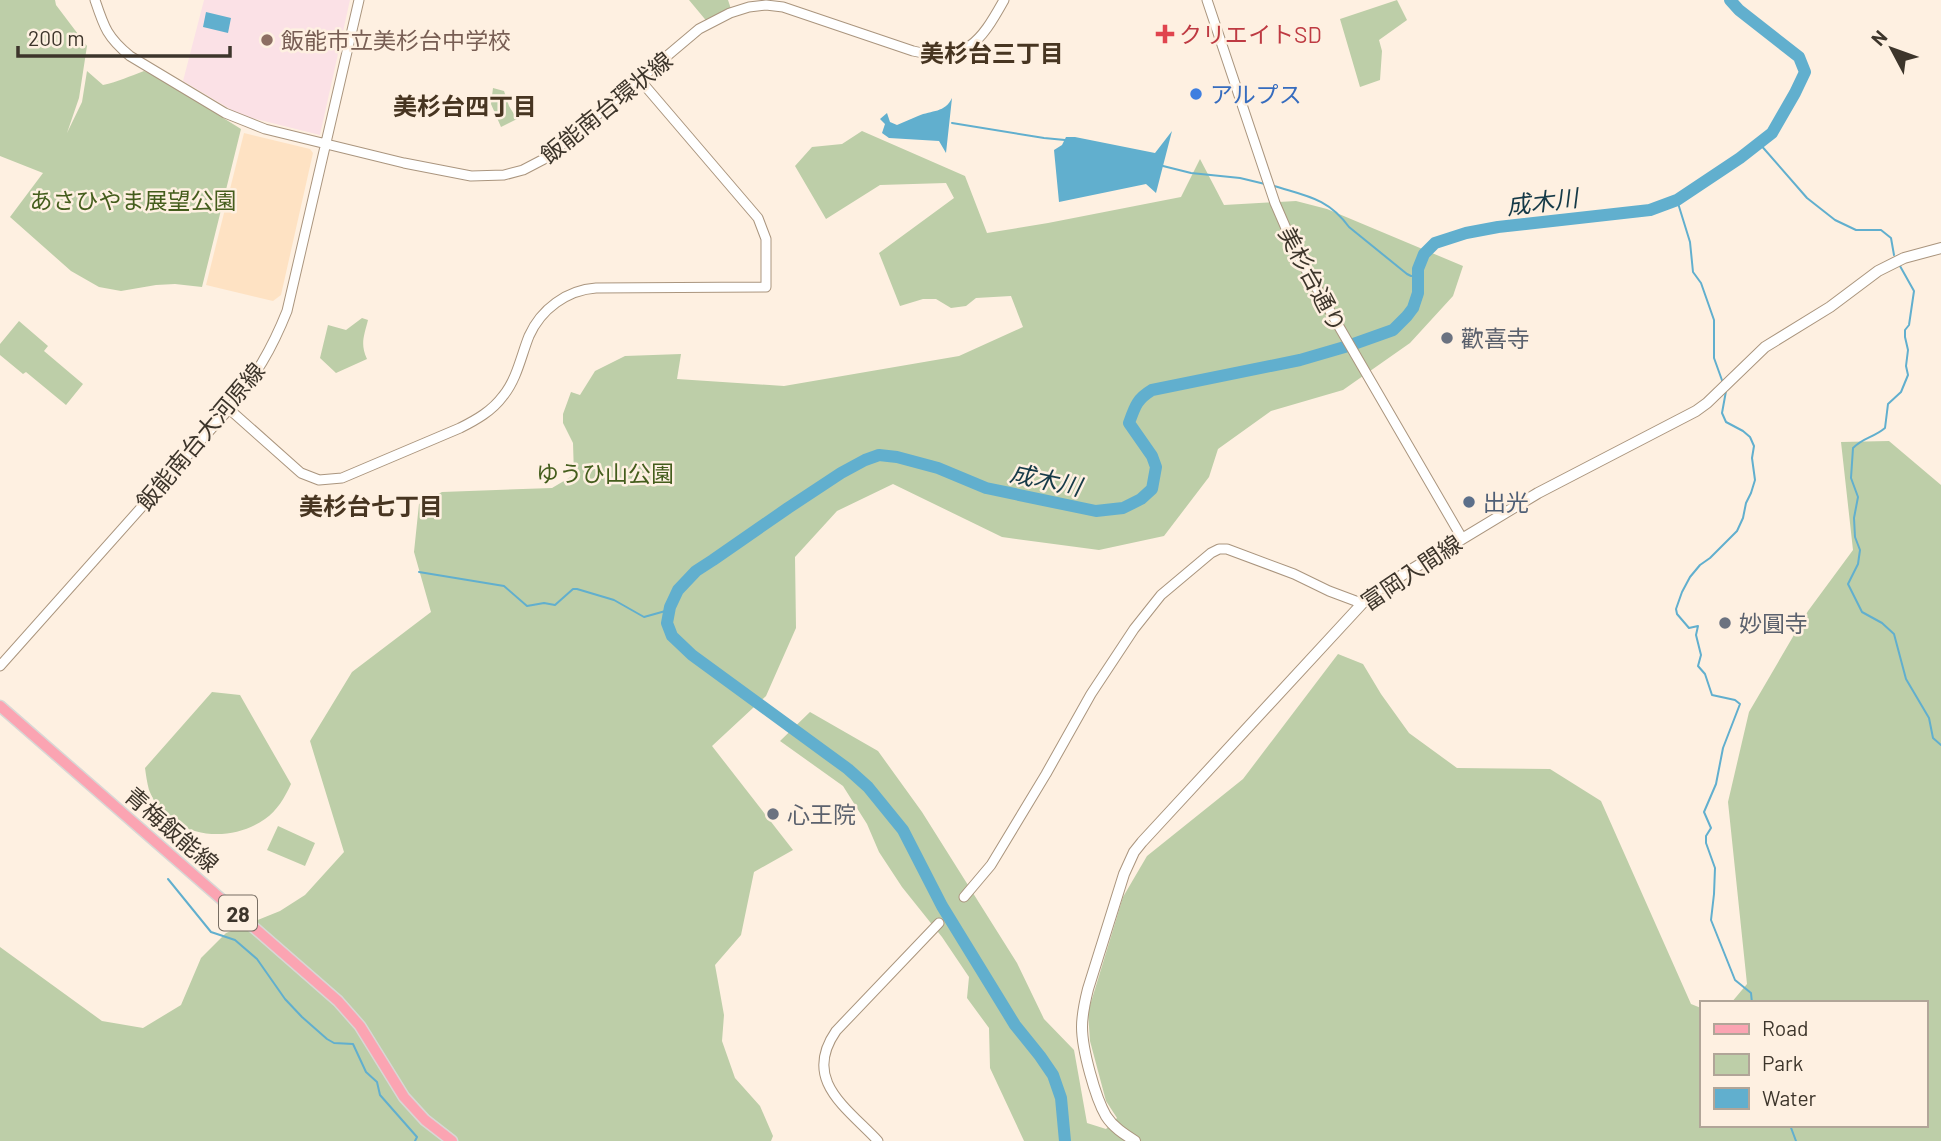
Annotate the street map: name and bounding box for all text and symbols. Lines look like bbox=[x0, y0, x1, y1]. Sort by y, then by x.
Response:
scale bar bbox=[18, 14, 229, 58]
north arrow bbox=[1857, 14, 1927, 84]
place label: クリエイトSD bbox=[1179, 20, 1322, 48]
text: 200 m bbox=[28, 25, 85, 50]
text: N bbox=[1866, 25, 1892, 50]
place label: 飯能市立美杉台中学校 bbox=[281, 26, 511, 54]
marker: クリエイトSD bbox=[1157, 26, 1173, 42]
marker: 飯能市立美杉台中学校 bbox=[259, 32, 275, 48]
district label: 美杉台三丁目 bbox=[920, 38, 1064, 67]
street label: 飯能南台環状線 bbox=[535, 45, 677, 169]
place label: アルプス bbox=[1210, 80, 1302, 108]
marker: アルプス bbox=[1188, 86, 1204, 102]
district label: 美杉台四丁目 bbox=[393, 91, 537, 120]
water label: 成木川 bbox=[1505, 182, 1582, 220]
park label: あさひやま展望公園 bbox=[30, 186, 237, 214]
street label: 美杉台通り bbox=[1274, 222, 1352, 336]
place label: 歡喜寺 bbox=[1461, 324, 1530, 352]
marker: 歡喜寺 bbox=[1439, 330, 1455, 346]
street label: 飯能南台大河原線 bbox=[130, 357, 270, 515]
water label: 成木川 bbox=[1008, 457, 1087, 501]
park label: ゆうひ山公園 bbox=[536, 459, 674, 487]
place label: 出光 bbox=[1483, 488, 1529, 516]
district label: 美杉台七丁目 bbox=[299, 491, 443, 520]
marker: 出光 bbox=[1461, 494, 1477, 510]
street label: 富岡入間線 bbox=[1356, 528, 1466, 616]
place label: 妙圓寺 bbox=[1739, 609, 1808, 637]
marker: 妙圓寺 bbox=[1717, 615, 1733, 631]
street label: 青梅飯能線 bbox=[119, 781, 225, 877]
place label: 心王院 bbox=[787, 800, 856, 828]
marker: 心王院 bbox=[765, 806, 781, 822]
road number: 28 bbox=[219, 895, 257, 930]
legend bbox=[1700, 1001, 1927, 1127]
text: Road bbox=[1762, 1015, 1808, 1040]
text: Park bbox=[1762, 1050, 1803, 1075]
text: Water bbox=[1762, 1085, 1817, 1110]

